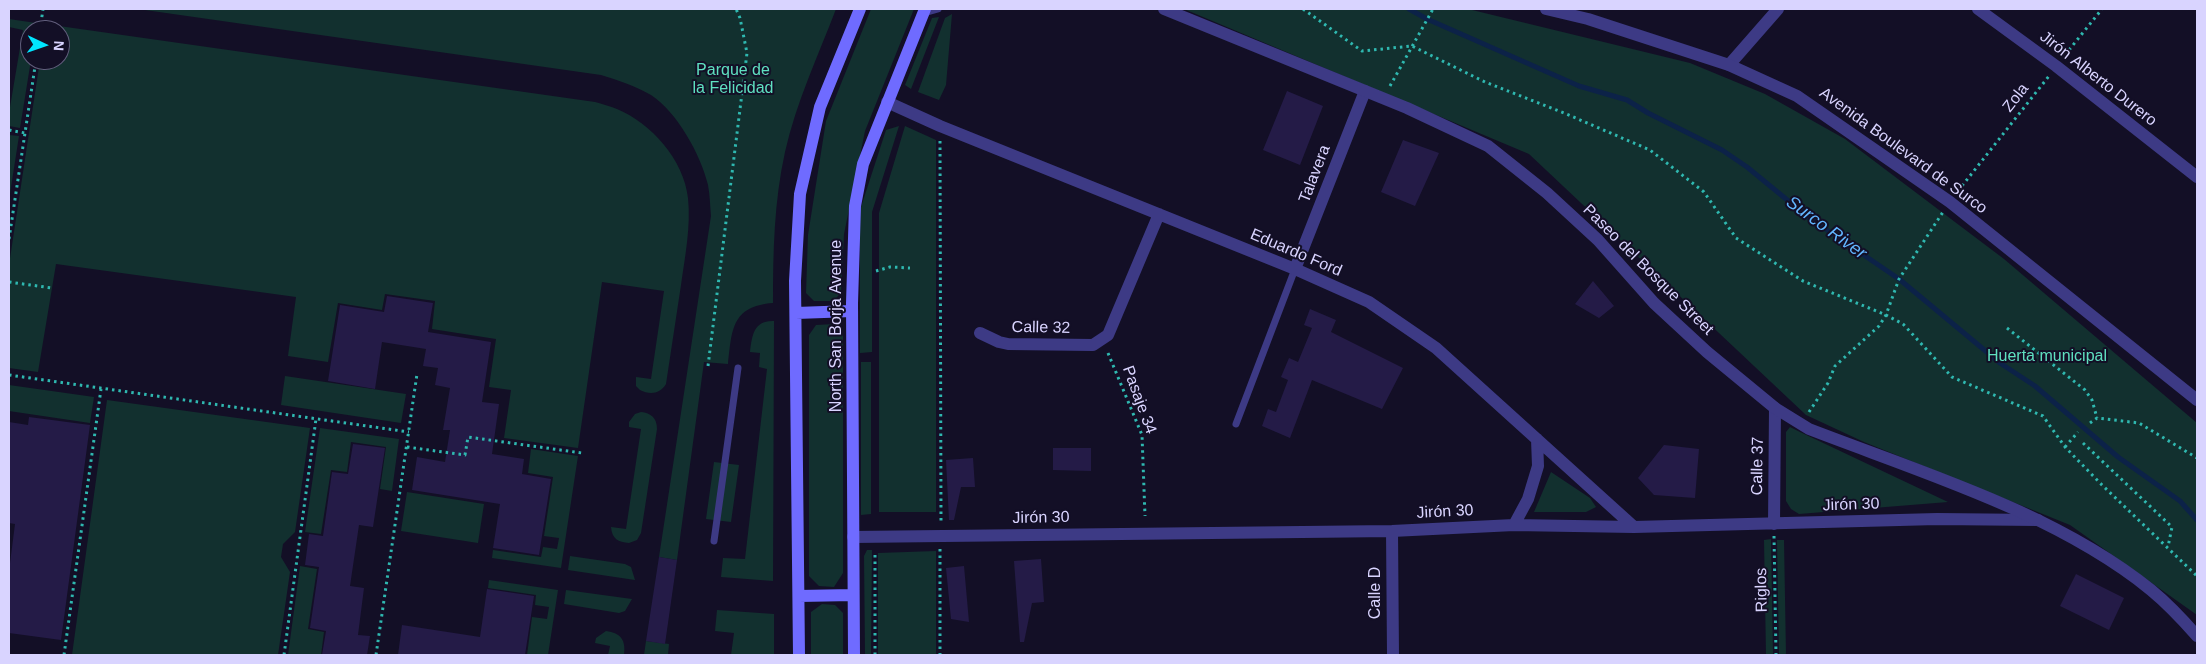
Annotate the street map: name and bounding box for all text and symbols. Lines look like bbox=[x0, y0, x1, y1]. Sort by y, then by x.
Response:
north arrow bbox=[20, 20, 70, 70]
street label: Jirón Alberto Durero bbox=[2036, 27, 2160, 131]
text: N bbox=[51, 40, 67, 51]
park label: Parque de la Felicidad bbox=[693, 61, 773, 99]
street label: Zola bbox=[1999, 80, 2033, 116]
street label: Avenida Boulevard de Surco bbox=[1815, 84, 1991, 218]
street label: Talavera bbox=[1295, 142, 1335, 206]
water label: Surco River bbox=[1782, 192, 1870, 264]
street label: Paseo del Bosque Street bbox=[1579, 201, 1717, 339]
street label: Eduardo Ford bbox=[1247, 225, 1345, 281]
street label: North San Borja Avenue bbox=[827, 240, 847, 412]
street label: Calle 32 bbox=[1011, 318, 1071, 338]
park label: Huerta municipal bbox=[1987, 347, 2107, 367]
street label: Pasaje 34 bbox=[1118, 363, 1160, 437]
street label: Calle 37 bbox=[1748, 436, 1768, 496]
street label: Jirón 30 bbox=[1822, 494, 1880, 516]
street label: Jirón 30 bbox=[1416, 501, 1474, 523]
street label: Jirón 30 bbox=[1012, 508, 1070, 528]
street label: Calle D bbox=[1366, 567, 1386, 619]
street label: Riglos bbox=[1752, 568, 1772, 612]

